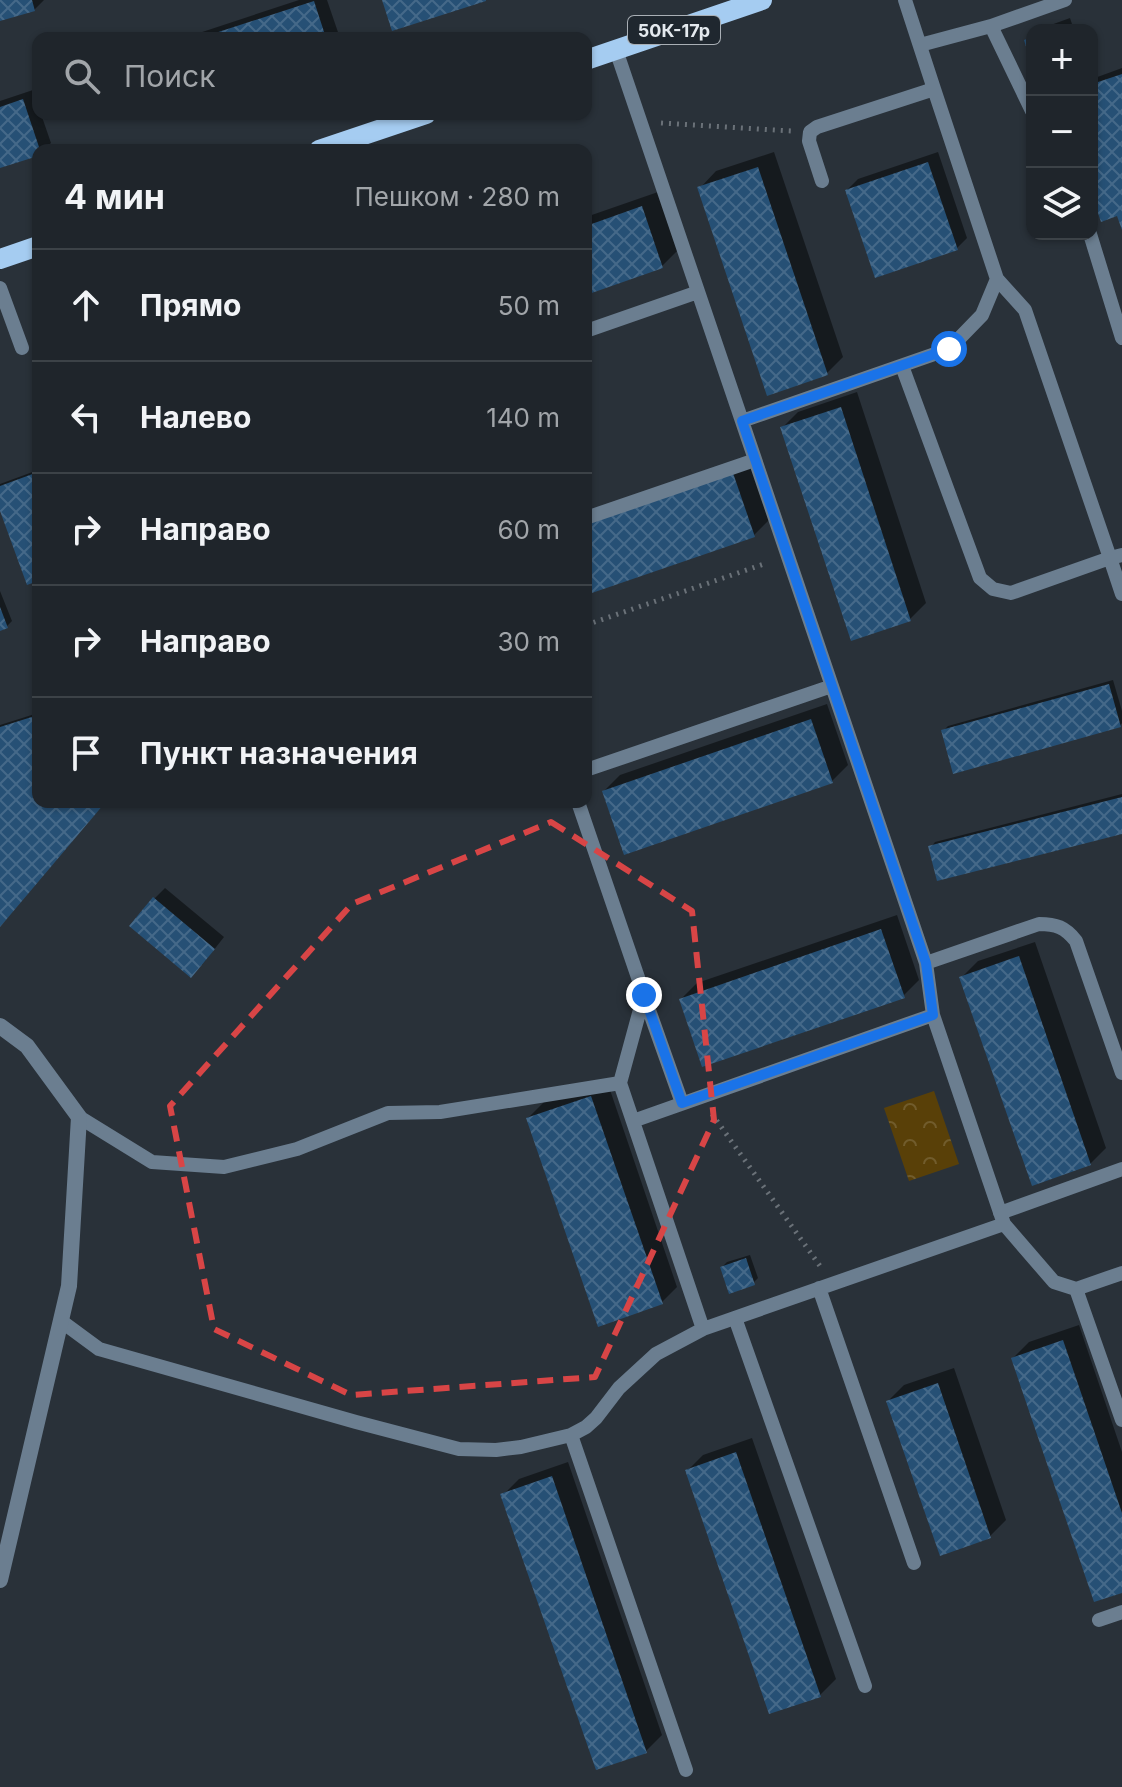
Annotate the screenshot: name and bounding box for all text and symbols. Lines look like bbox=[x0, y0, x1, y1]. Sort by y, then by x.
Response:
road number: 50К-17р bbox=[628, 16, 720, 44]
map controls bbox=[1026, 24, 1098, 240]
button: + bbox=[1026, 24, 1098, 96]
search box bbox=[32, 32, 592, 120]
icon: search bbox=[60, 54, 104, 98]
text: Поиск bbox=[124, 58, 215, 94]
button: − bbox=[1026, 96, 1098, 168]
button: layers bbox=[1026, 168, 1098, 240]
text: 4 мин bbox=[64, 176, 165, 217]
text: Пешком · 280 m bbox=[354, 181, 560, 212]
icon: ahead bbox=[64, 283, 108, 327]
text: Прямо bbox=[140, 287, 241, 323]
text: 50 m bbox=[498, 290, 560, 321]
route start bbox=[931, 331, 967, 367]
icon: left bbox=[64, 395, 108, 439]
text: Налево bbox=[140, 399, 252, 435]
text: 140 m bbox=[486, 402, 560, 433]
icon: right bbox=[64, 507, 108, 551]
text: Направо bbox=[140, 511, 271, 547]
text: 60 m bbox=[497, 514, 560, 545]
icon: right bbox=[64, 619, 108, 663]
text: Направо bbox=[140, 623, 271, 659]
text: 30 m bbox=[497, 626, 560, 657]
icon: arrive bbox=[64, 731, 108, 775]
text: Пункт назначения bbox=[140, 735, 418, 771]
route end bbox=[626, 977, 662, 1013]

